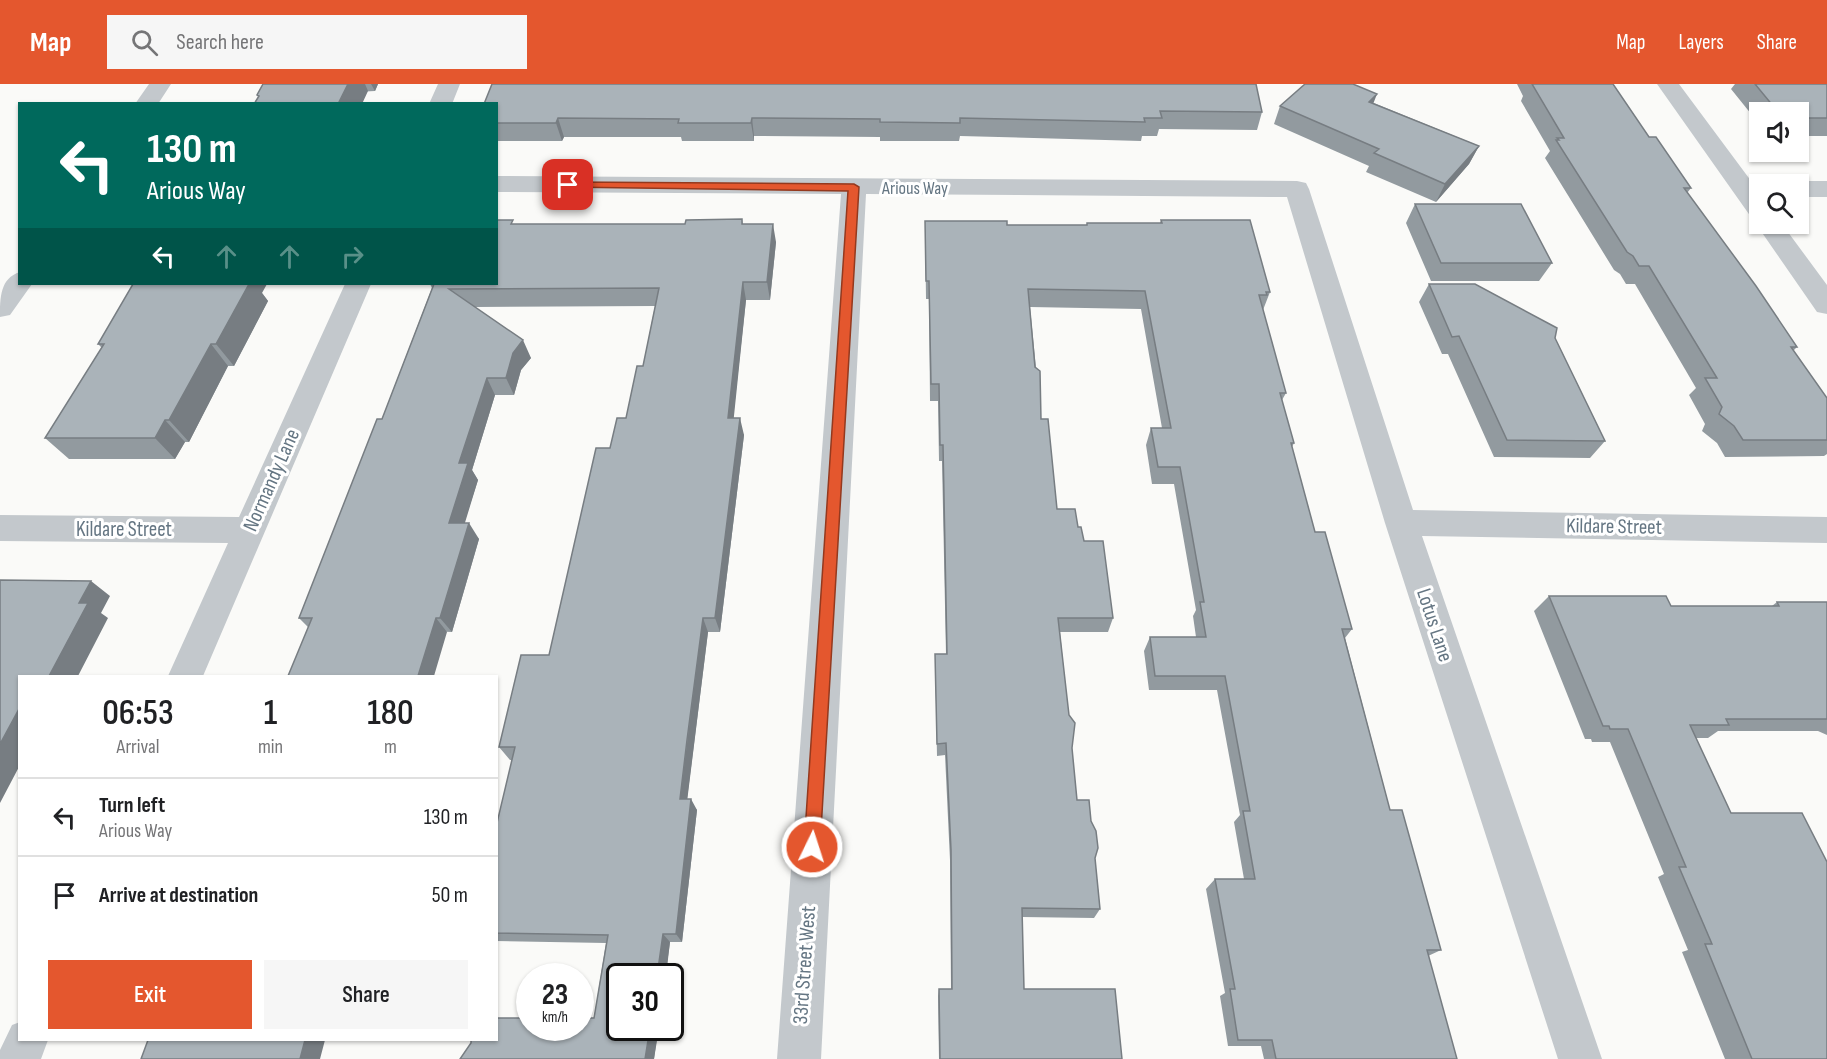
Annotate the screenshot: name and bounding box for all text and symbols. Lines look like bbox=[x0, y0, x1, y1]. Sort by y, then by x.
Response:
search box bbox=[107, 15, 527, 69]
text: Map bbox=[30, 26, 71, 59]
icon: search bbox=[128, 26, 161, 59]
text: Search here bbox=[176, 29, 264, 56]
text: Map bbox=[1616, 30, 1645, 55]
text: Layers bbox=[1678, 30, 1724, 55]
text: Share bbox=[1757, 30, 1797, 55]
map controls bbox=[1749, 102, 1809, 234]
button: sound bbox=[1749, 102, 1809, 162]
text: 130 m bbox=[147, 124, 237, 175]
icon: left bbox=[48, 126, 126, 204]
pin bbox=[542, 159, 593, 210]
icon: arrive bbox=[551, 168, 584, 201]
button: search bbox=[1749, 174, 1809, 234]
text: Arious Way bbox=[147, 175, 246, 207]
street label: Arious Way bbox=[881, 178, 948, 199]
icon: left bbox=[147, 240, 180, 273]
icon: ahead bbox=[210, 240, 243, 273]
icon: ahead bbox=[273, 240, 306, 273]
icon: right bbox=[336, 240, 369, 273]
street label: Normandy Lane bbox=[238, 425, 305, 535]
street label: Kildare Street bbox=[1566, 513, 1662, 540]
street label: Kildare Street bbox=[76, 517, 172, 542]
street label: Lotus Lane bbox=[1411, 585, 1458, 665]
text: 06:53 bbox=[102, 692, 174, 735]
text: 1 bbox=[264, 692, 277, 735]
text: 180 bbox=[367, 692, 414, 735]
text: Arrival bbox=[116, 735, 159, 759]
text: min bbox=[258, 735, 283, 759]
text: m bbox=[384, 735, 397, 759]
text: Turn left bbox=[99, 792, 165, 819]
icon: left bbox=[48, 801, 81, 834]
text: 130 m bbox=[424, 804, 468, 831]
position arrow bbox=[780, 815, 844, 879]
text: Arious Way bbox=[99, 819, 172, 843]
icon: arrive bbox=[48, 879, 81, 912]
text: Arrive at destination bbox=[99, 882, 258, 909]
text: 50 m bbox=[432, 882, 468, 909]
street label: 33rd Street West bbox=[788, 905, 821, 1025]
button: Exit bbox=[48, 960, 252, 1029]
button: Share bbox=[264, 960, 468, 1029]
speed limit sign: 30 bbox=[606, 963, 684, 1041]
text: 23 bbox=[542, 977, 568, 1013]
text: km/h bbox=[542, 1008, 568, 1027]

